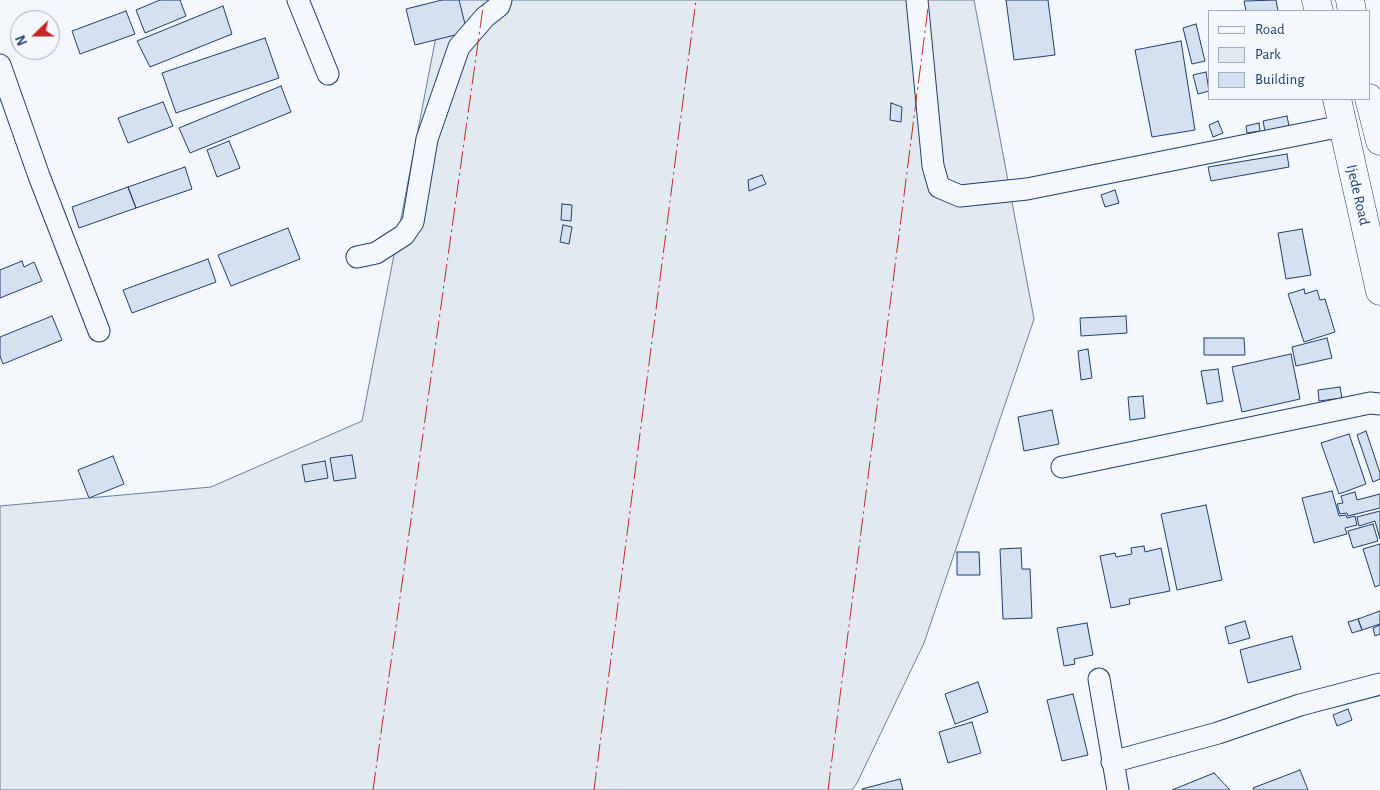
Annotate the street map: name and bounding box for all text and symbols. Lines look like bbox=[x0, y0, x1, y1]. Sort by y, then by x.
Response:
north arrow bbox=[10, 10, 60, 60]
legend bbox=[1208, 10, 1370, 100]
text: Road bbox=[1255, 22, 1285, 37]
text: N bbox=[14, 33, 30, 47]
text: Park bbox=[1255, 47, 1281, 62]
text: Building bbox=[1255, 72, 1305, 87]
street label: Ijede Road bbox=[1342, 163, 1374, 227]

